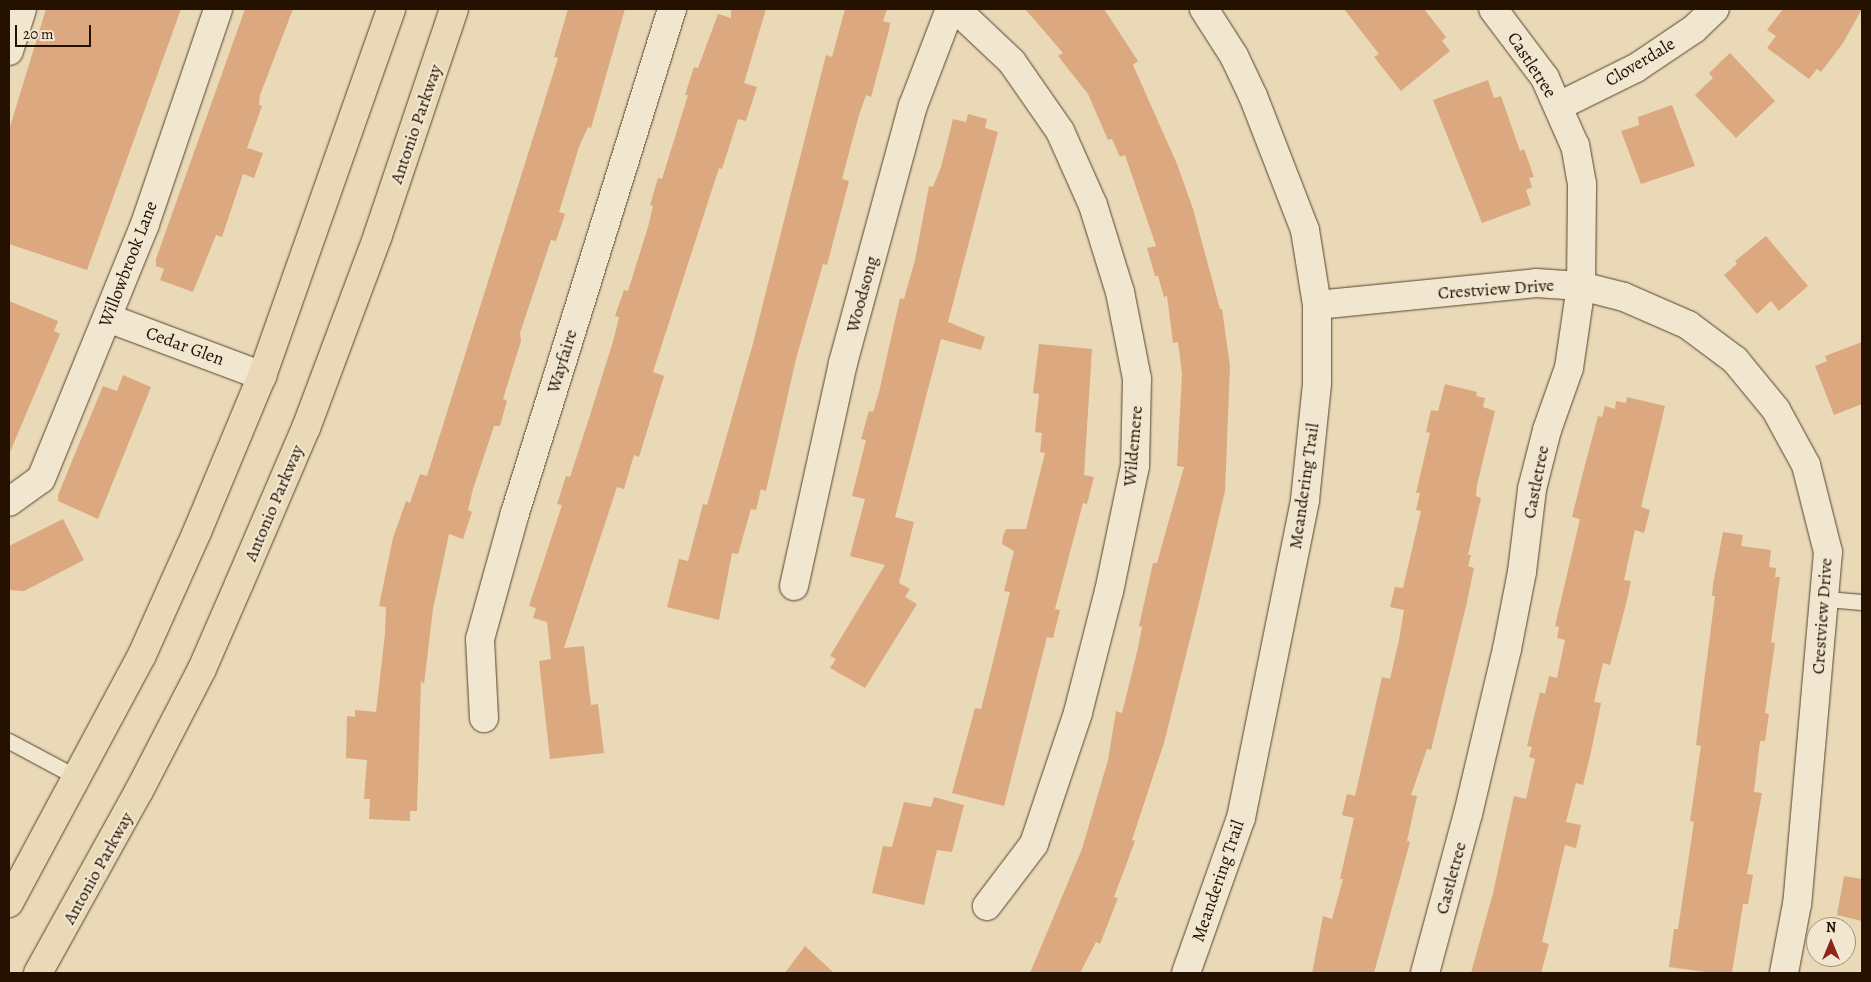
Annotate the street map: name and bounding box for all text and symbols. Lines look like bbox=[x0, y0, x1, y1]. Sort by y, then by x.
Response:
scale bar bbox=[18, 15, 94, 47]
text: 20 m bbox=[23, 24, 54, 44]
street label: Castletree bbox=[1503, 28, 1561, 102]
street label: Cloverdale bbox=[1601, 33, 1679, 91]
street label: Antonio Parkway bbox=[385, 62, 447, 186]
street label: Willowbrook Lane bbox=[94, 198, 162, 330]
street label: Woodsong bbox=[841, 253, 883, 335]
street label: Crestview Drive bbox=[1437, 274, 1555, 304]
street label: Cedar Glen bbox=[143, 322, 227, 370]
street label: Wayfaire bbox=[542, 327, 582, 395]
street label: Wildemere bbox=[1119, 405, 1147, 487]
street label: Meandering Trail bbox=[1284, 422, 1324, 550]
street label: Antonio Parkway bbox=[240, 441, 308, 565]
street label: Castletree bbox=[1518, 444, 1554, 520]
street label: Crestview Drive bbox=[1807, 557, 1837, 675]
street label: Antonio Parkway bbox=[58, 808, 138, 928]
street label: Meandering Trail bbox=[1187, 817, 1249, 945]
street label: Castletree bbox=[1431, 839, 1471, 917]
north arrow bbox=[1806, 917, 1856, 967]
text: N bbox=[1826, 918, 1836, 937]

